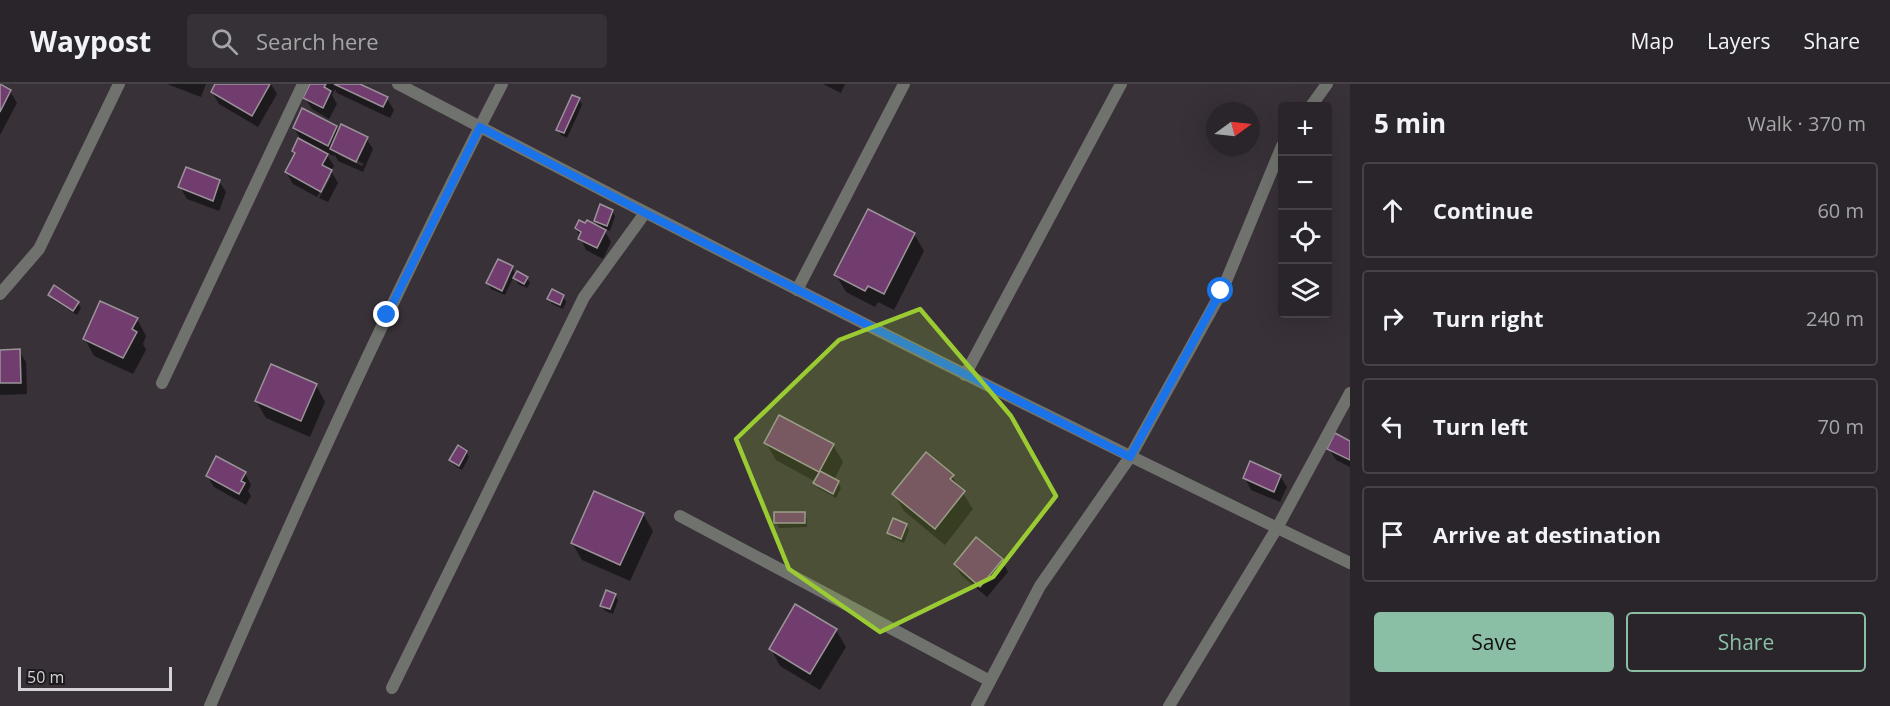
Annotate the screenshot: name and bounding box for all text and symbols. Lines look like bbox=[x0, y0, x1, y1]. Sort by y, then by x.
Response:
search box bbox=[187, 14, 607, 68]
text: Waypost bbox=[30, 22, 151, 60]
icon: search bbox=[208, 25, 241, 58]
text: Search here bbox=[256, 26, 379, 56]
text: Map bbox=[1631, 27, 1674, 55]
text: Layers bbox=[1707, 27, 1771, 55]
text: Share bbox=[1804, 27, 1860, 55]
north arrow bbox=[1206, 102, 1260, 156]
map controls bbox=[1278, 102, 1332, 318]
button: + bbox=[1278, 102, 1332, 156]
text: 5 min bbox=[1374, 105, 1446, 141]
text: Walk · 370 m bbox=[1747, 110, 1866, 137]
button: − bbox=[1278, 156, 1332, 210]
icon: ahead bbox=[1376, 194, 1409, 227]
text: Continue bbox=[1433, 195, 1533, 225]
text: 60 m bbox=[1817, 197, 1864, 224]
button: locate bbox=[1278, 210, 1332, 264]
button: layers bbox=[1278, 264, 1332, 318]
route start bbox=[1207, 277, 1233, 303]
route end bbox=[373, 301, 399, 327]
icon: right bbox=[1376, 302, 1409, 335]
text: Turn right bbox=[1433, 303, 1544, 333]
text: 240 m bbox=[1806, 305, 1864, 332]
icon: left bbox=[1376, 410, 1409, 443]
text: Turn left bbox=[1433, 411, 1528, 441]
text: 70 m bbox=[1817, 413, 1864, 440]
icon: arrive bbox=[1376, 518, 1409, 551]
text: Arrive at destination bbox=[1433, 519, 1661, 549]
button: Save bbox=[1374, 612, 1614, 672]
button: Share bbox=[1626, 612, 1866, 672]
scale bar bbox=[18, 664, 172, 692]
text: 50 m bbox=[27, 666, 64, 688]

